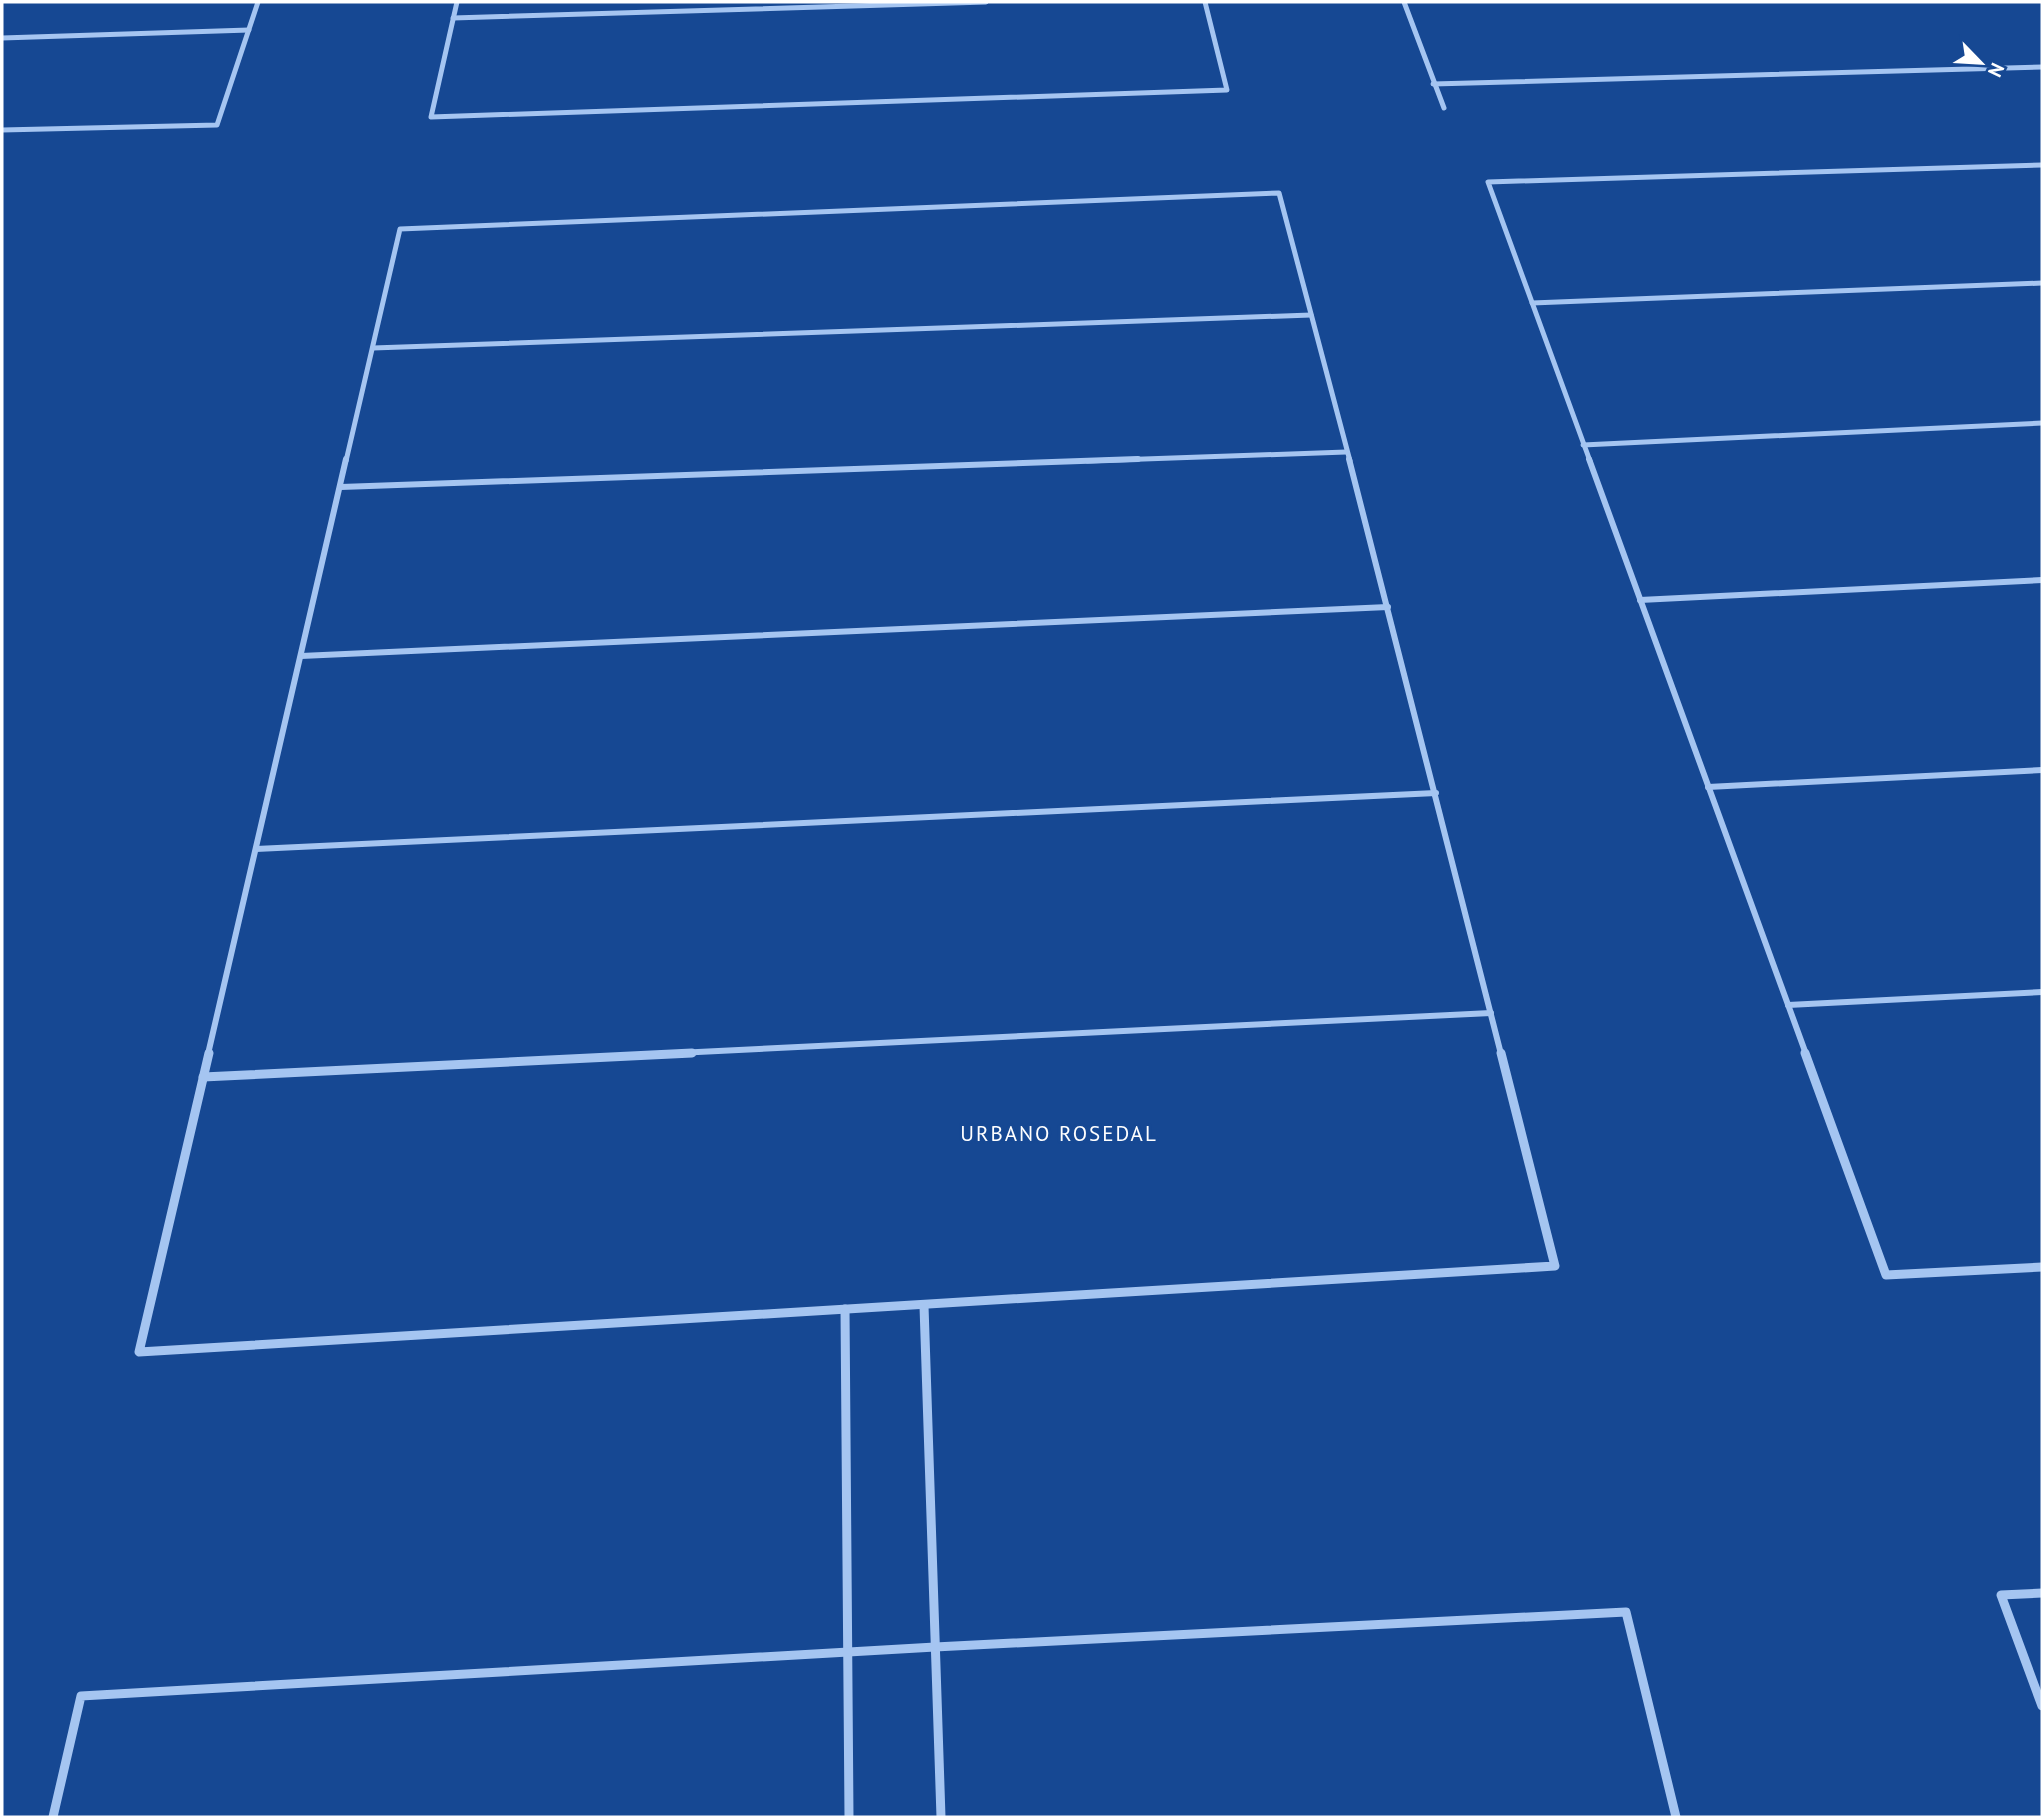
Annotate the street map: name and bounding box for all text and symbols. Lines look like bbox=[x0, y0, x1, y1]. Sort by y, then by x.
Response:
north arrow bbox=[1946, 28, 2016, 98]
text: N bbox=[1983, 59, 2010, 81]
district label: URBANO ROSEDAL bbox=[960, 1120, 1158, 1147]

